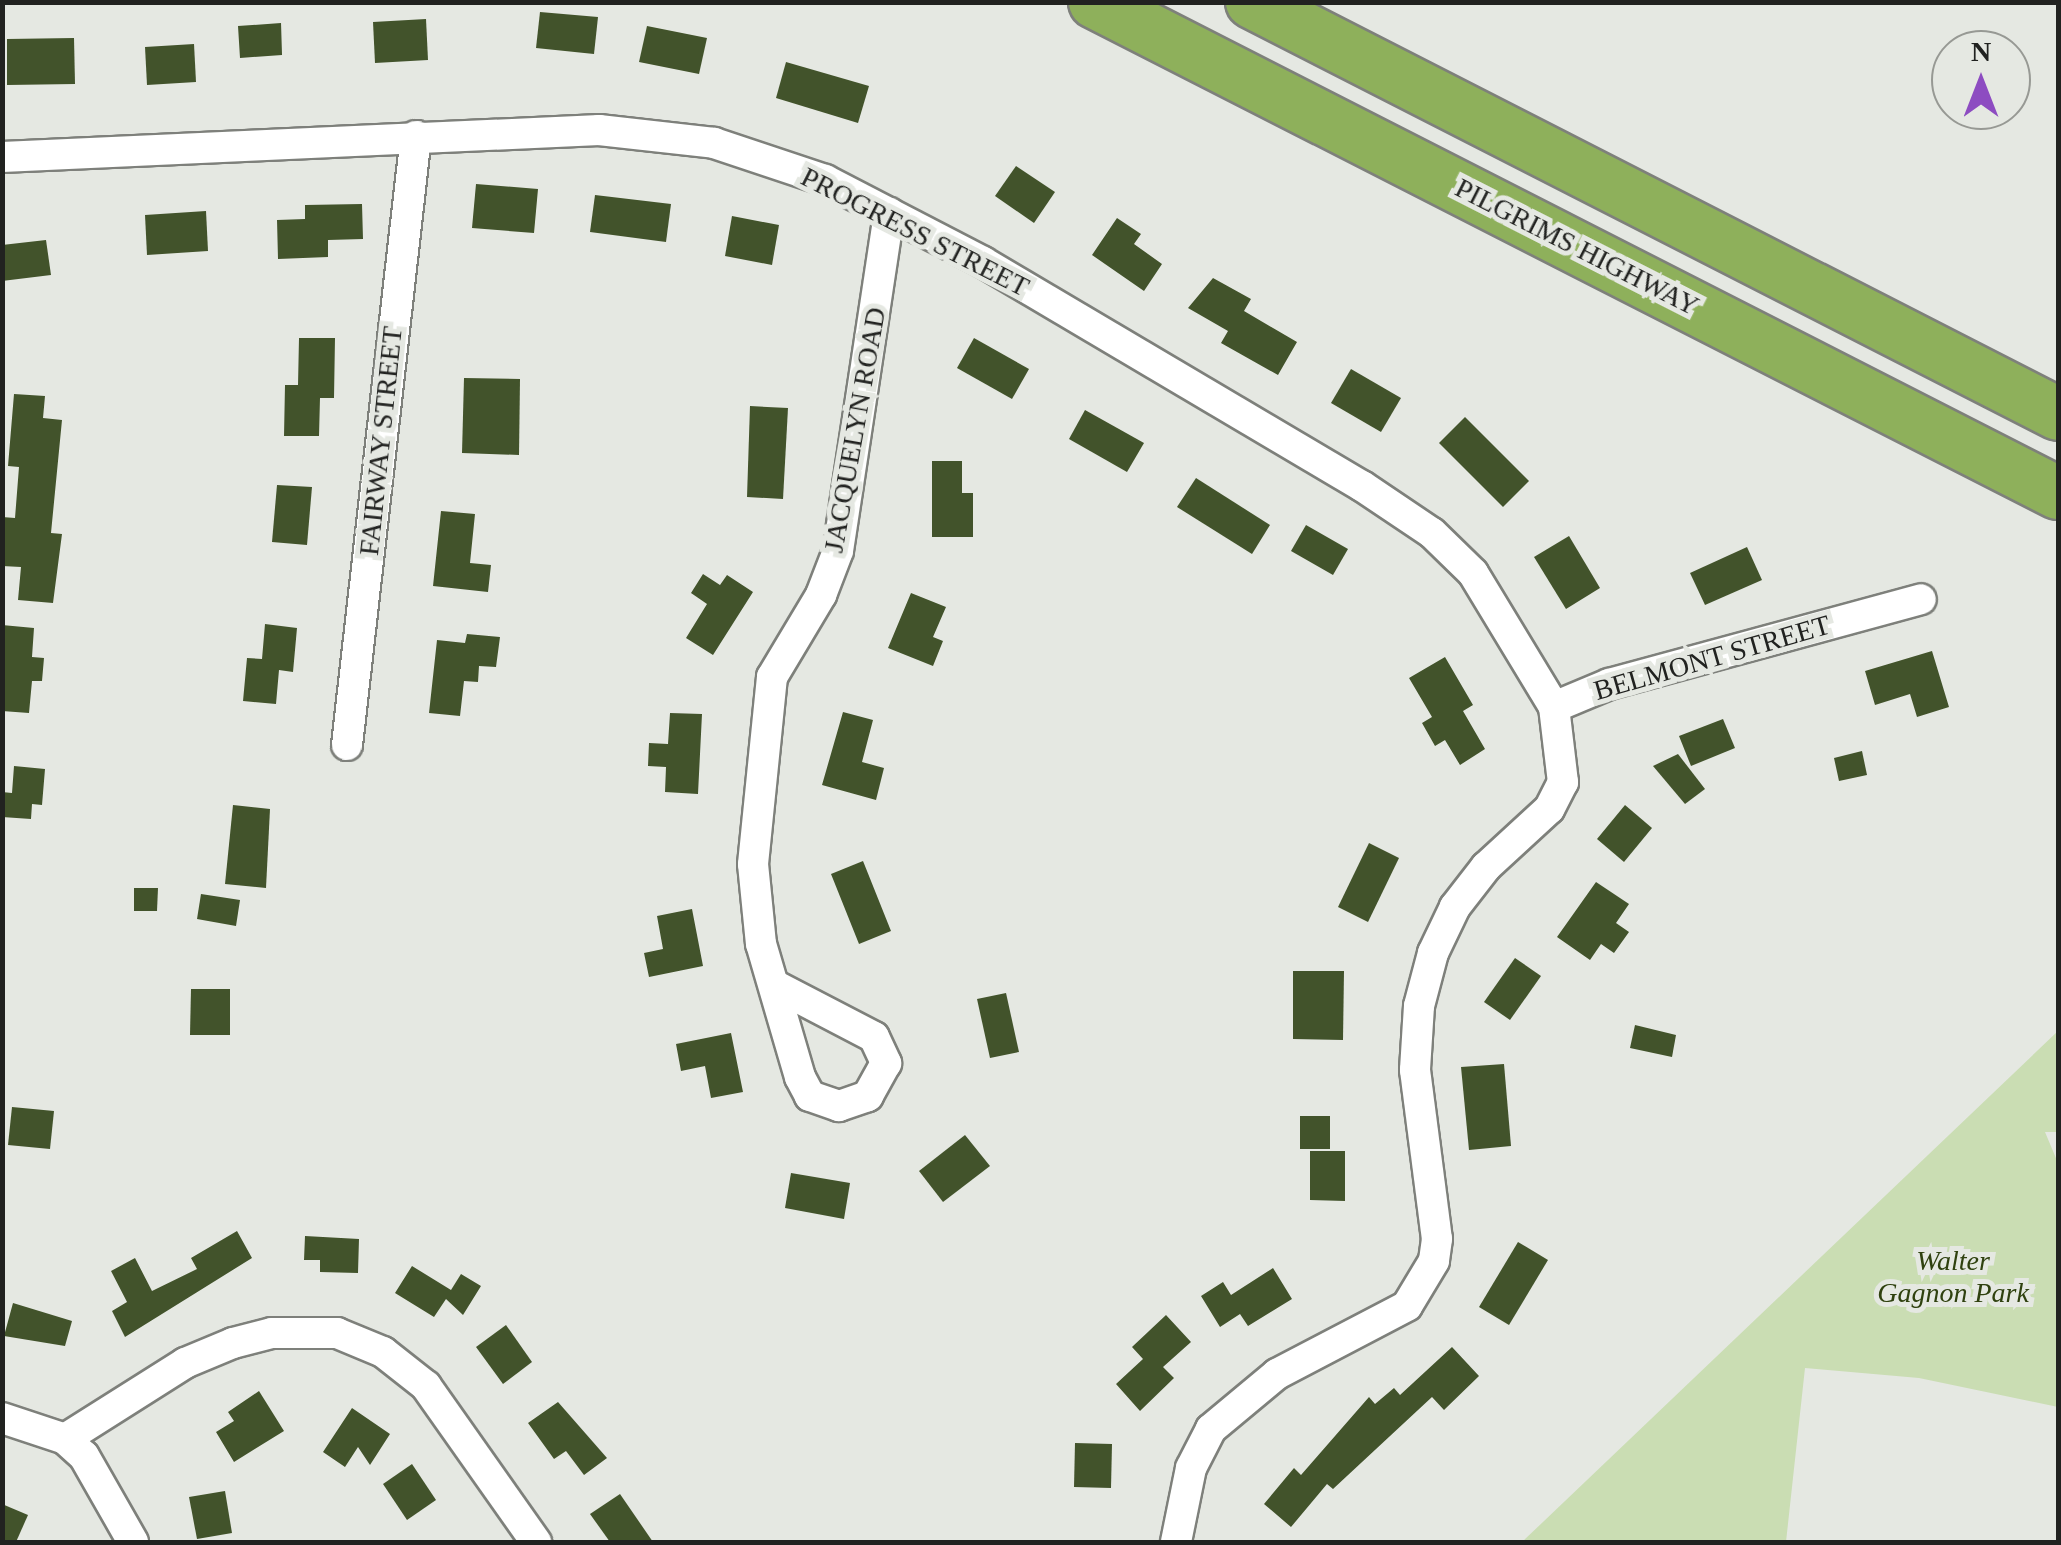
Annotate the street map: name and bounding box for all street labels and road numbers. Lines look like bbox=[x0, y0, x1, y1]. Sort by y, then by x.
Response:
street label: PROGRESS STREET bbox=[795, 160, 1035, 304]
street label: PILGRIMS HIGHWAY bbox=[1450, 171, 1704, 323]
street label: JACQUELYN ROAD bbox=[817, 305, 893, 555]
street label: FAIRWAY STREET bbox=[352, 324, 410, 558]
street label: BELMONT STREET bbox=[1590, 608, 1834, 708]

